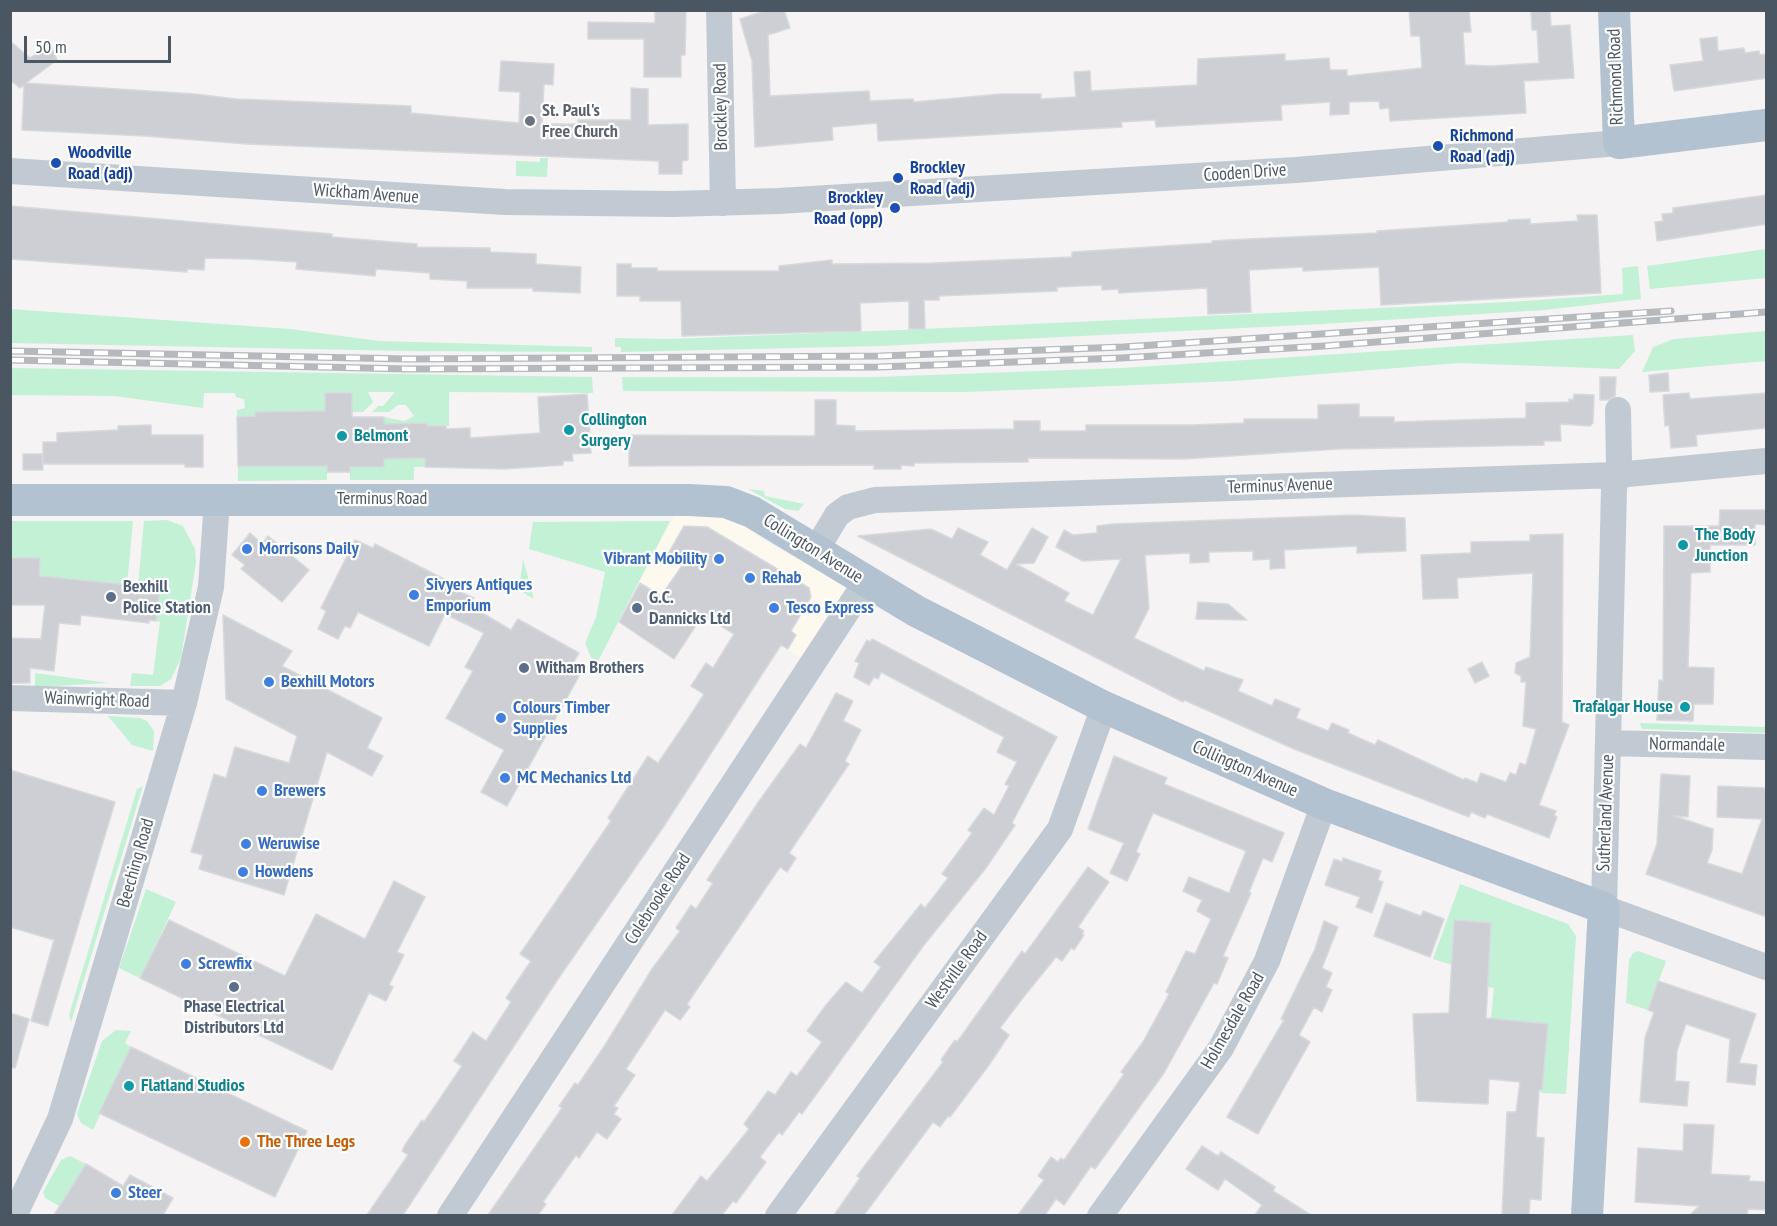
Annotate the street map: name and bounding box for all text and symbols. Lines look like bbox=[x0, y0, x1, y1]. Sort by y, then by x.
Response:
scale bar bbox=[27, 24, 174, 62]
street label: Richmond Road bbox=[1604, 28, 1628, 126]
text: 50 m bbox=[35, 35, 67, 58]
street label: Brockley Road bbox=[709, 63, 733, 151]
place label: St. Paul's Free Church bbox=[542, 100, 618, 142]
marker: St. Paul's Free Church bbox=[523, 114, 537, 128]
place label: Richmond Road (adj) bbox=[1450, 125, 1515, 168]
marker: Richmond Road (adj) bbox=[1431, 139, 1445, 153]
place label: Woodville Road (adj) bbox=[68, 142, 133, 184]
marker: Woodville Road (adj) bbox=[49, 156, 63, 170]
place label: Brockley Road (adj) bbox=[910, 157, 975, 200]
street label: Cooden Drive bbox=[1203, 159, 1287, 187]
marker: Brockley Road (adj) bbox=[891, 171, 905, 185]
street label: Wickham Avenue bbox=[313, 180, 419, 208]
place label: Brockley Road (opp) bbox=[814, 187, 883, 230]
marker: Brockley Road (opp) bbox=[888, 201, 902, 215]
place label: Collington Surgery bbox=[581, 409, 647, 452]
marker: Collington Surgery bbox=[562, 423, 576, 437]
place label: Belmont bbox=[354, 425, 408, 447]
marker: Belmont bbox=[335, 429, 349, 443]
street label: Terminus Avenue bbox=[1227, 473, 1333, 499]
street label: Terminus Road bbox=[337, 488, 427, 510]
street label: Collington Avenue bbox=[759, 510, 867, 588]
place label: The Body Junction bbox=[1695, 524, 1755, 566]
place label: Morrisons Daily bbox=[259, 538, 359, 560]
marker: The Body Junction bbox=[1676, 538, 1690, 552]
marker: Morrisons Daily bbox=[240, 542, 254, 556]
place label: Vibrant Mobility bbox=[604, 548, 707, 570]
marker: Vibrant Mobility bbox=[712, 552, 726, 566]
place label: Rehab bbox=[762, 567, 802, 589]
marker: Rehab bbox=[743, 571, 757, 585]
place label: Sivyers Antiques Emporium bbox=[426, 574, 532, 616]
place label: Bexhill Police Station bbox=[123, 576, 211, 618]
place label: G.C. Dannicks Ltd bbox=[649, 587, 730, 630]
marker: Sivyers Antiques Emporium bbox=[407, 588, 421, 602]
marker: Bexhill Police Station bbox=[104, 590, 118, 604]
place label: Tesco Express bbox=[786, 597, 874, 619]
marker: G.C. Dannicks Ltd bbox=[630, 601, 644, 615]
marker: Tesco Express bbox=[767, 601, 781, 615]
place label: Witham Brothers bbox=[536, 657, 644, 679]
marker: Witham Brothers bbox=[517, 661, 531, 675]
place label: Bexhill Motors bbox=[281, 671, 374, 693]
marker: Bexhill Motors bbox=[262, 675, 276, 689]
street label: Wainwright Road bbox=[44, 687, 150, 713]
place label: Trafalgar House bbox=[1573, 696, 1673, 718]
place label: Colours Timber Supplies bbox=[513, 697, 610, 740]
marker: Trafalgar House bbox=[1678, 700, 1692, 714]
marker: Colours Timber Supplies bbox=[494, 711, 508, 725]
street label: Normandale bbox=[1649, 734, 1725, 756]
street label: Collington Avenue bbox=[1189, 736, 1301, 802]
street label: Sutherland Avenue bbox=[1593, 754, 1619, 872]
place label: MC Mechanics Ltd bbox=[517, 767, 631, 789]
marker: MC Mechanics Ltd bbox=[498, 771, 512, 785]
place label: Brewers bbox=[274, 780, 326, 802]
marker: Brewers bbox=[255, 784, 269, 798]
street label: Beeching Road bbox=[113, 816, 159, 910]
place label: Weruwise bbox=[258, 833, 320, 855]
marker: Weruwise bbox=[239, 837, 253, 851]
street label: Colebrooke Road bbox=[621, 849, 695, 949]
place label: Howdens bbox=[255, 861, 313, 883]
marker: Howdens bbox=[236, 865, 250, 879]
street label: Westville Road bbox=[922, 927, 992, 1013]
place label: Screwfix bbox=[198, 953, 252, 975]
marker: Screwfix bbox=[179, 957, 193, 971]
street label: Holmesdale Road bbox=[1197, 969, 1269, 1073]
marker: Phase Electrical Distributors Ltd bbox=[227, 980, 241, 994]
place label: Phase Electrical Distributors Ltd bbox=[184, 996, 284, 1038]
place label: Flatland Studios bbox=[141, 1075, 245, 1097]
marker: Flatland Studios bbox=[122, 1079, 136, 1093]
place label: The Three Legs bbox=[257, 1131, 355, 1153]
marker: The Three Legs bbox=[238, 1135, 252, 1149]
place label: Steer bbox=[128, 1182, 162, 1204]
marker: Steer bbox=[109, 1186, 123, 1200]

